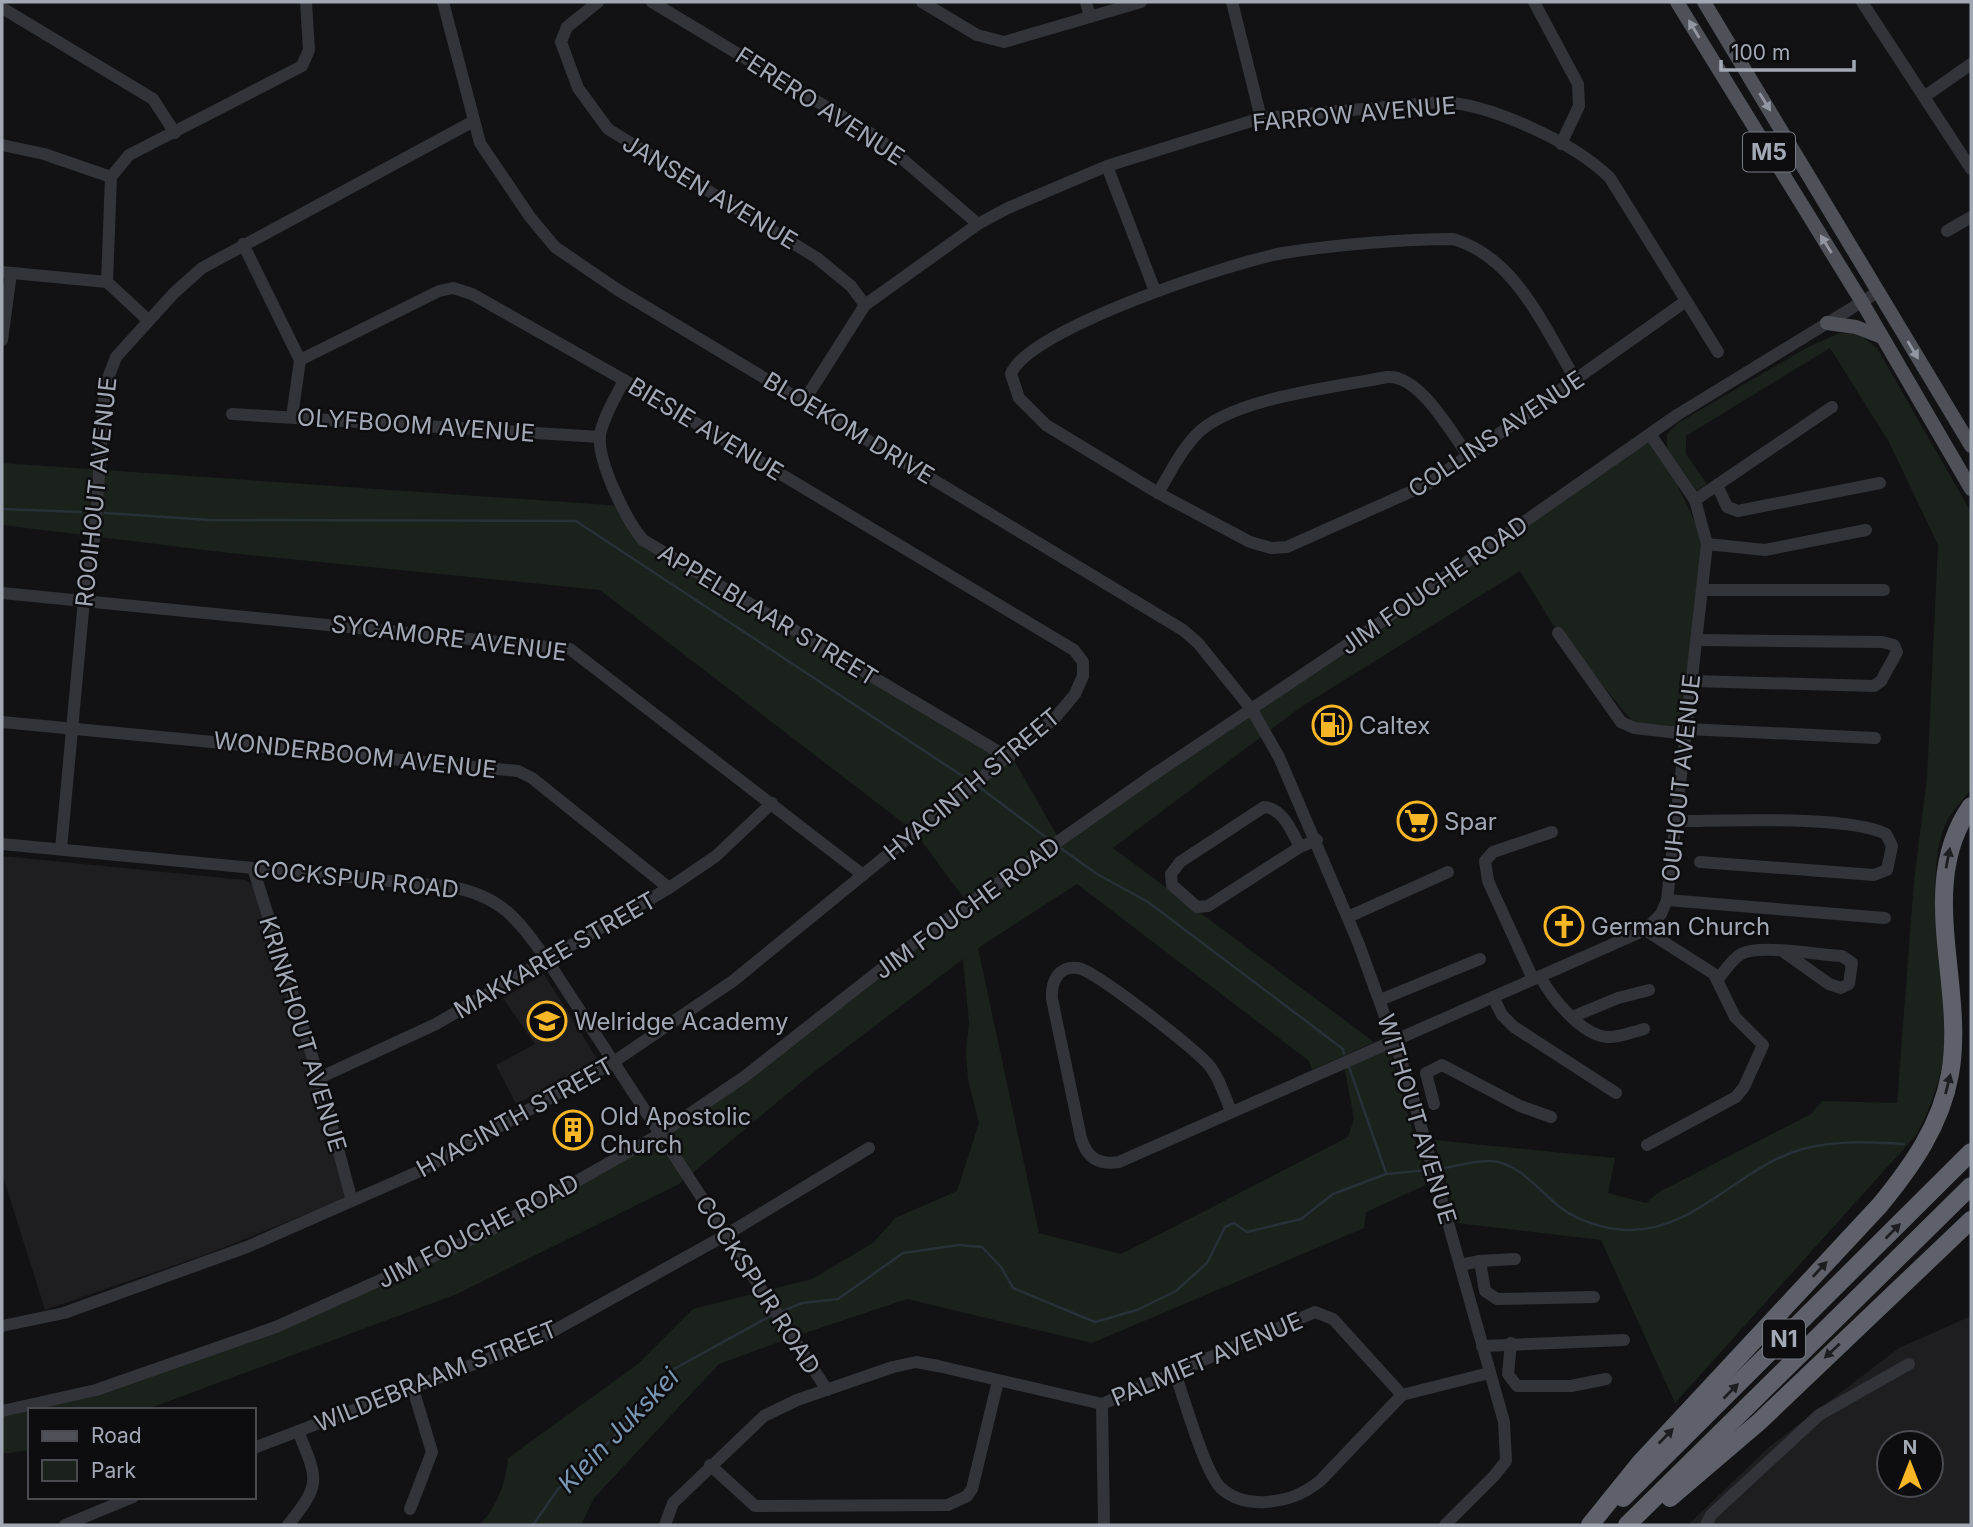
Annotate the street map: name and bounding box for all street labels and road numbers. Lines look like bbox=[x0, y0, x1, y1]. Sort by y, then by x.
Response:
street label: FERERO AVENUE bbox=[730, 41, 910, 171]
street label: FARROW AVENUE bbox=[1251, 91, 1457, 137]
street label: JANSEN AVENUE bbox=[617, 128, 803, 256]
road number: M5 bbox=[1743, 132, 1795, 172]
street label: COLLINS AVENUE bbox=[1403, 364, 1589, 504]
street label: BLOEKOM DRIVE bbox=[759, 366, 939, 490]
street label: BIESIE AVENUE bbox=[623, 371, 789, 487]
street label: ROOIHOUT AVENUE bbox=[69, 376, 123, 608]
street label: OLYFBOOM AVENUE bbox=[296, 402, 536, 448]
street label: JIM FOUCHE ROAD bbox=[1335, 509, 1533, 661]
street label: APPELBLAAR STREET bbox=[653, 538, 883, 692]
street label: SYCAMORE AVENUE bbox=[329, 609, 569, 667]
street label: OUHOUT AVENUE bbox=[1656, 673, 1706, 883]
street label: HYACINTH STREET bbox=[878, 702, 1066, 866]
street label: WONDERBOOM AVENUE bbox=[212, 726, 498, 784]
street label: JIM FOUCHE ROAD bbox=[869, 831, 1065, 985]
street label: COCKSPUR ROAD bbox=[252, 854, 460, 904]
street label: MAKKAREE STREET bbox=[449, 885, 661, 1025]
street label: KRINKHOUT AVENUE bbox=[253, 913, 353, 1155]
street label: WITHOUT AVENUE bbox=[1371, 1010, 1463, 1228]
street label: HYACINTH STREET bbox=[411, 1051, 619, 1183]
street label: JIM FOUCHE ROAD bbox=[372, 1168, 584, 1294]
street label: COCKSPUR ROAD bbox=[689, 1190, 827, 1380]
street label: PALMIET AVENUE bbox=[1107, 1306, 1307, 1412]
street label: WILDEBRAAM STREET bbox=[310, 1314, 562, 1438]
road number: N1 bbox=[1763, 1320, 1805, 1358]

